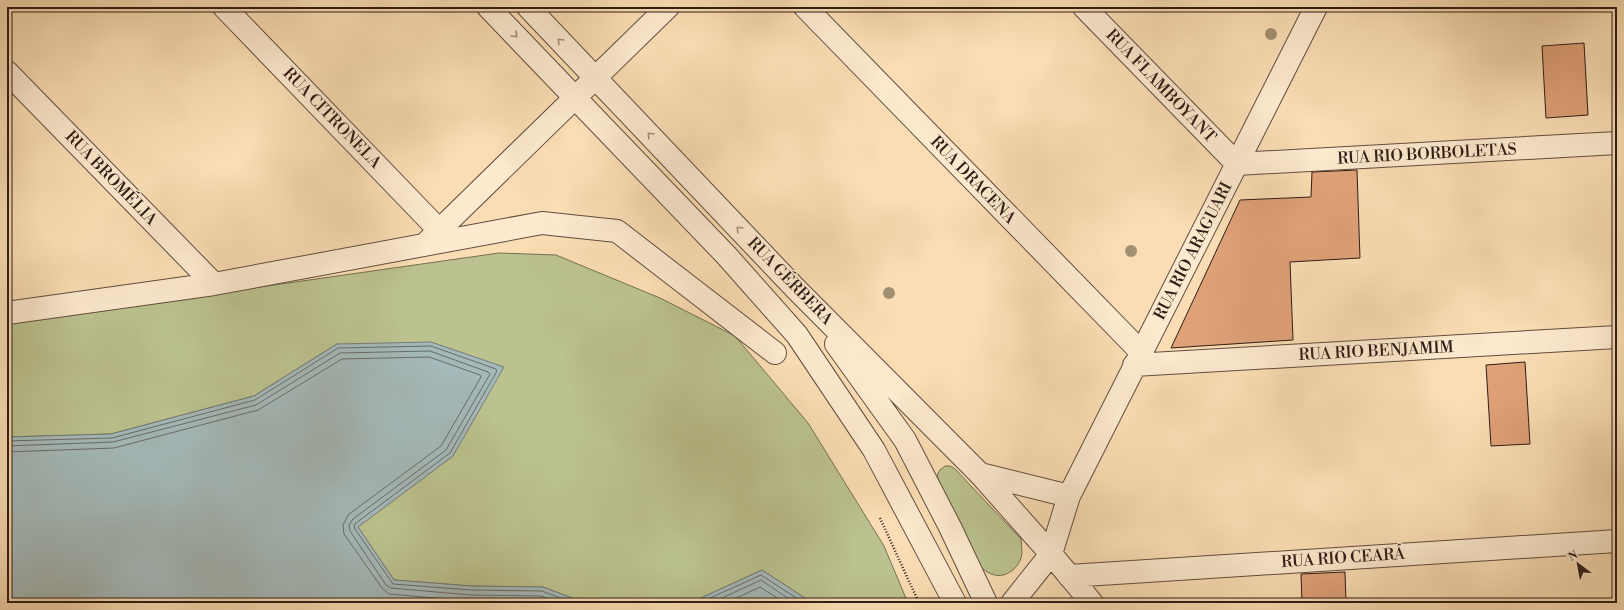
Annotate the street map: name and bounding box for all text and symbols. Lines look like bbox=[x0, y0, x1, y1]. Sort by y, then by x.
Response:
street label: RUA FLAMBOYANT bbox=[1102, 25, 1220, 147]
one-way arrow bbox=[510, 30, 518, 38]
one-way arrow bbox=[558, 38, 565, 45]
street label: RUA CITRONELA bbox=[279, 63, 386, 173]
street label: RUA BROMÉLIA bbox=[61, 125, 163, 230]
one-way arrow bbox=[647, 132, 655, 140]
street label: RUA DRACENA bbox=[926, 132, 1021, 229]
street label: RUA RIO BORBOLETAS bbox=[1337, 139, 1517, 169]
street label: RUA RIO ARAGUARI bbox=[1150, 179, 1236, 323]
one-way arrow bbox=[737, 226, 744, 234]
street label: RUA GÉRBERA bbox=[743, 232, 839, 330]
street label: RUA RIO BENJAMIM bbox=[1298, 337, 1454, 365]
street label: RUA RIO CEARÁ bbox=[1280, 542, 1407, 572]
north arrow bbox=[1558, 544, 1598, 584]
text: N bbox=[1566, 548, 1581, 565]

